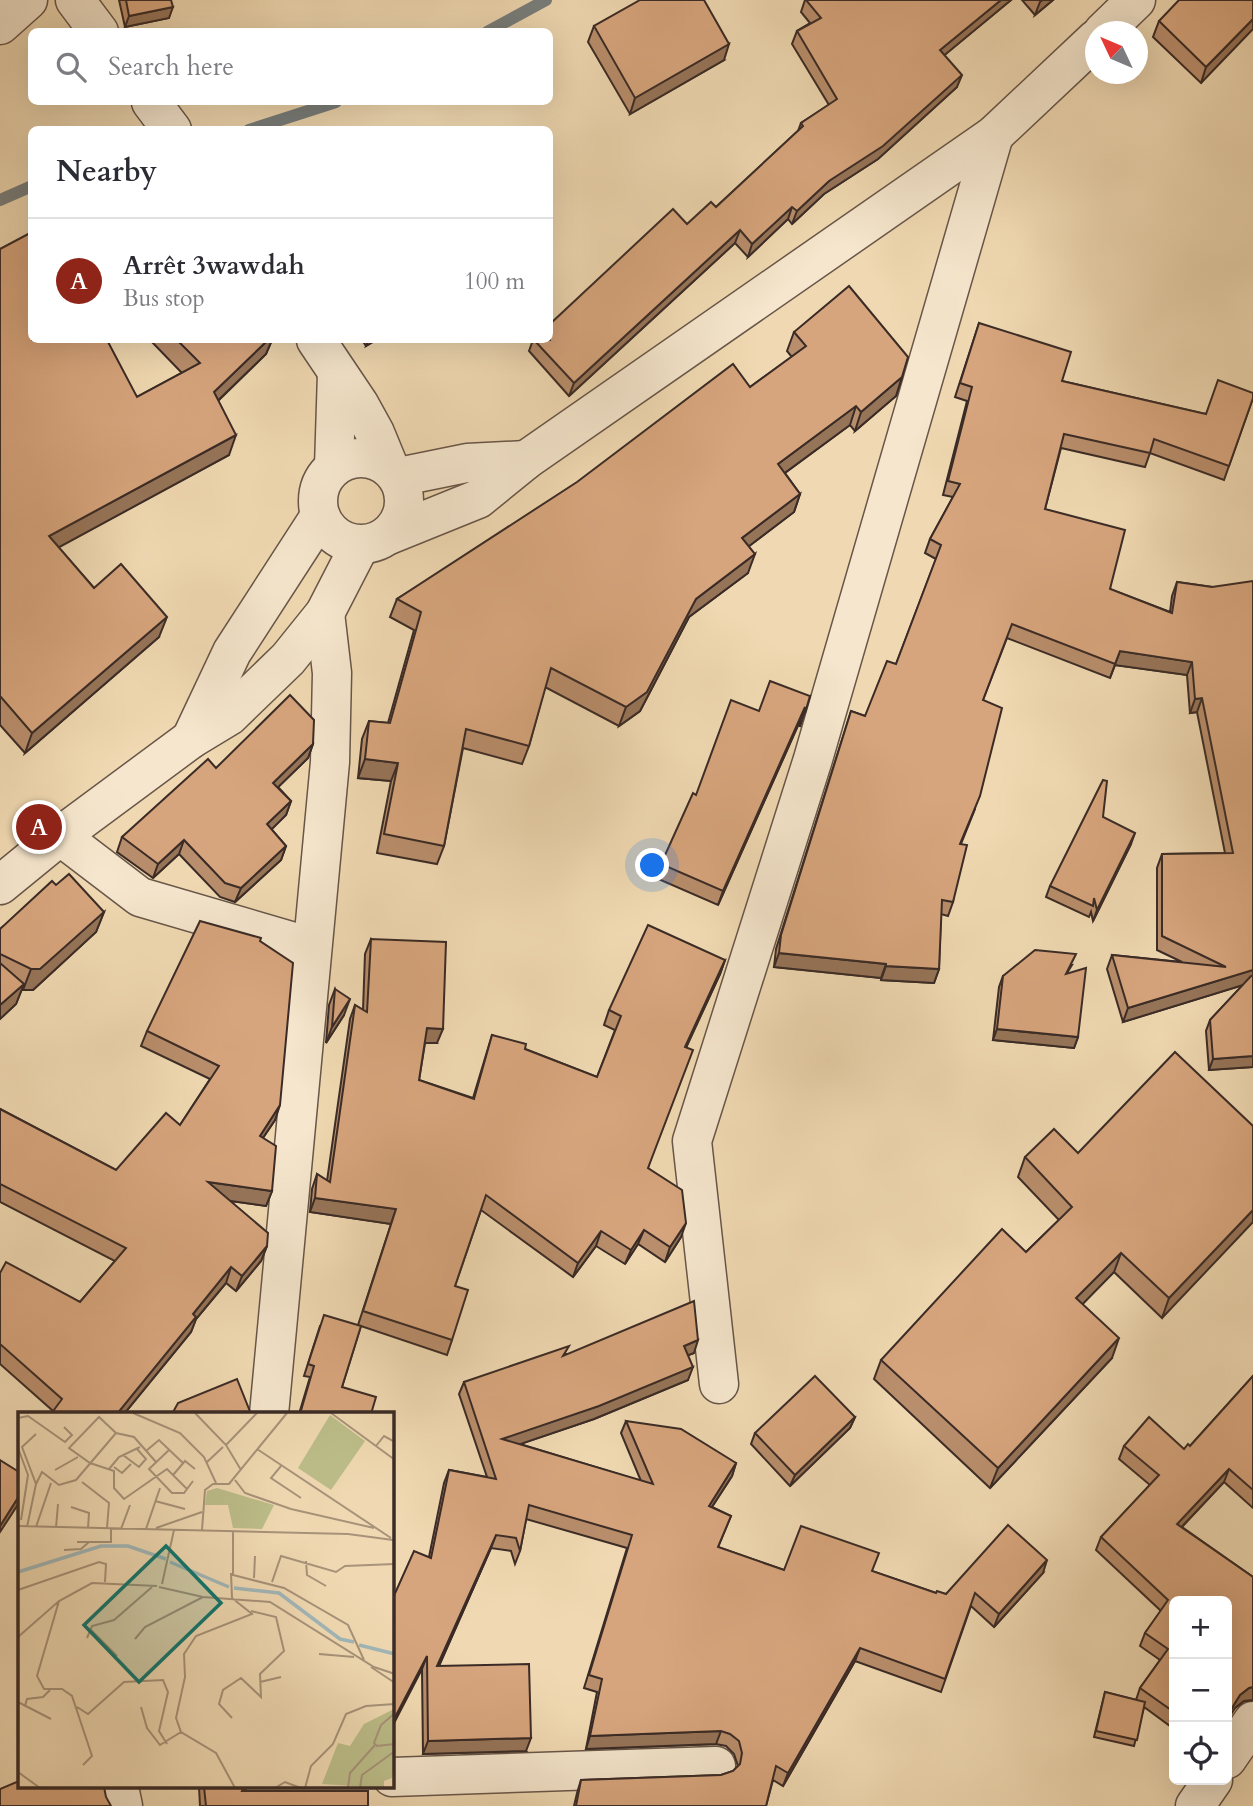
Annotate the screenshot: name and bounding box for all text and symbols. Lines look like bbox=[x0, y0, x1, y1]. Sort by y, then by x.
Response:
north arrow bbox=[1085, 21, 1148, 84]
search box bbox=[28, 28, 553, 105]
icon: search bbox=[52, 48, 90, 86]
text: Search here bbox=[108, 49, 234, 84]
text: Nearby bbox=[56, 151, 157, 192]
text: Arrêt 3wawdah bbox=[123, 248, 305, 283]
text: A bbox=[70, 266, 88, 297]
text: 100 m bbox=[464, 266, 525, 297]
text: Bus stop bbox=[123, 283, 205, 314]
pin: A bbox=[16, 801, 62, 853]
your location bbox=[635, 848, 669, 882]
inset map bbox=[18, 1412, 394, 1788]
map controls bbox=[1169, 1596, 1232, 1785]
button: + bbox=[1169, 1596, 1232, 1659]
button: − bbox=[1169, 1659, 1232, 1722]
button: locate bbox=[1169, 1722, 1232, 1785]

